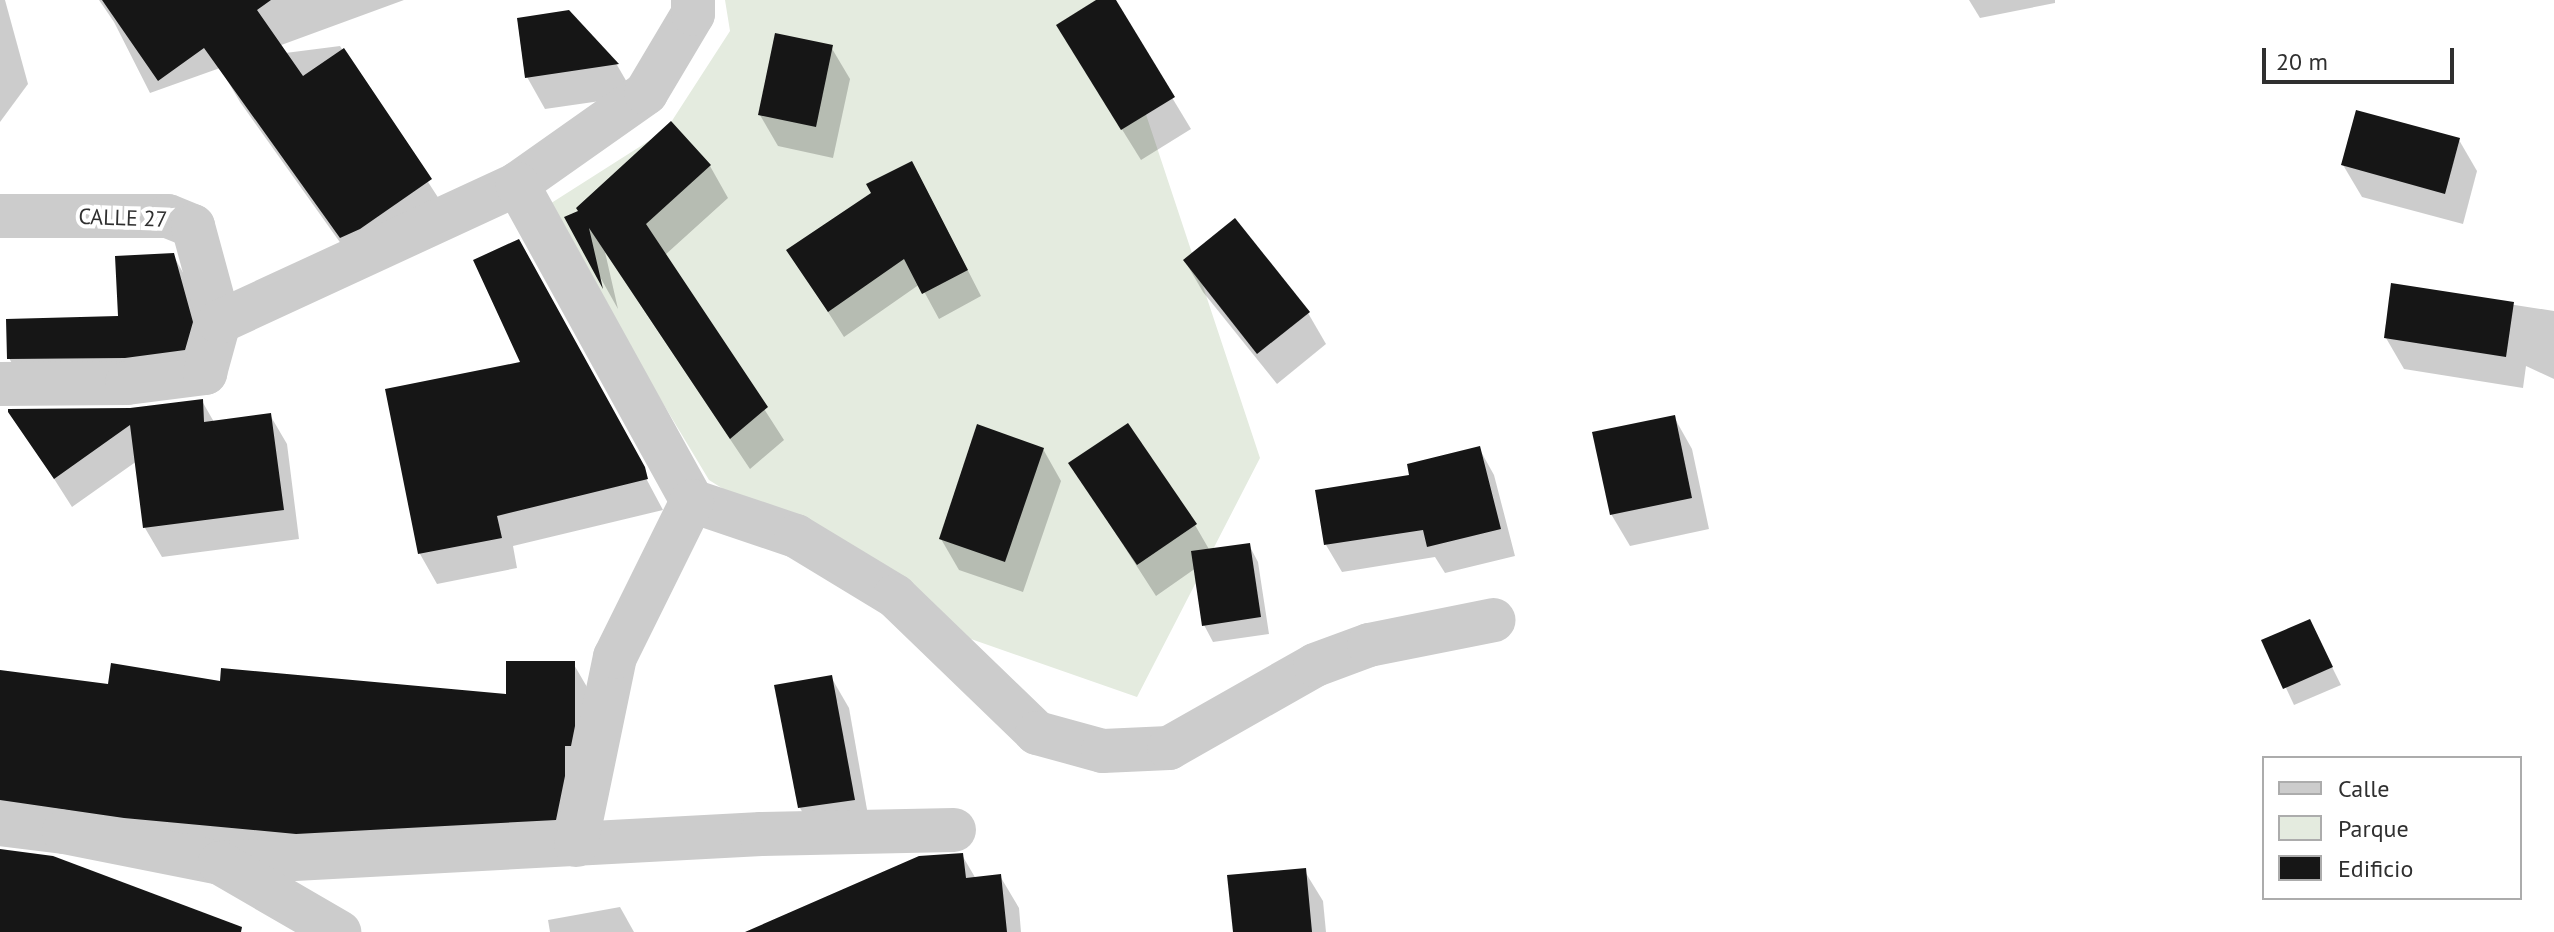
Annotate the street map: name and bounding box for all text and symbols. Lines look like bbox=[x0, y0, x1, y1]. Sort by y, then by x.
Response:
scale bar bbox=[2266, 32, 2458, 82]
text: 20 m bbox=[2276, 46, 2328, 77]
street label: CALLE 27 bbox=[78, 203, 168, 233]
legend bbox=[2262, 756, 2522, 900]
text: Calle bbox=[2338, 773, 2389, 804]
text: Parque bbox=[2338, 813, 2409, 844]
text: Edificio bbox=[2338, 853, 2413, 884]

